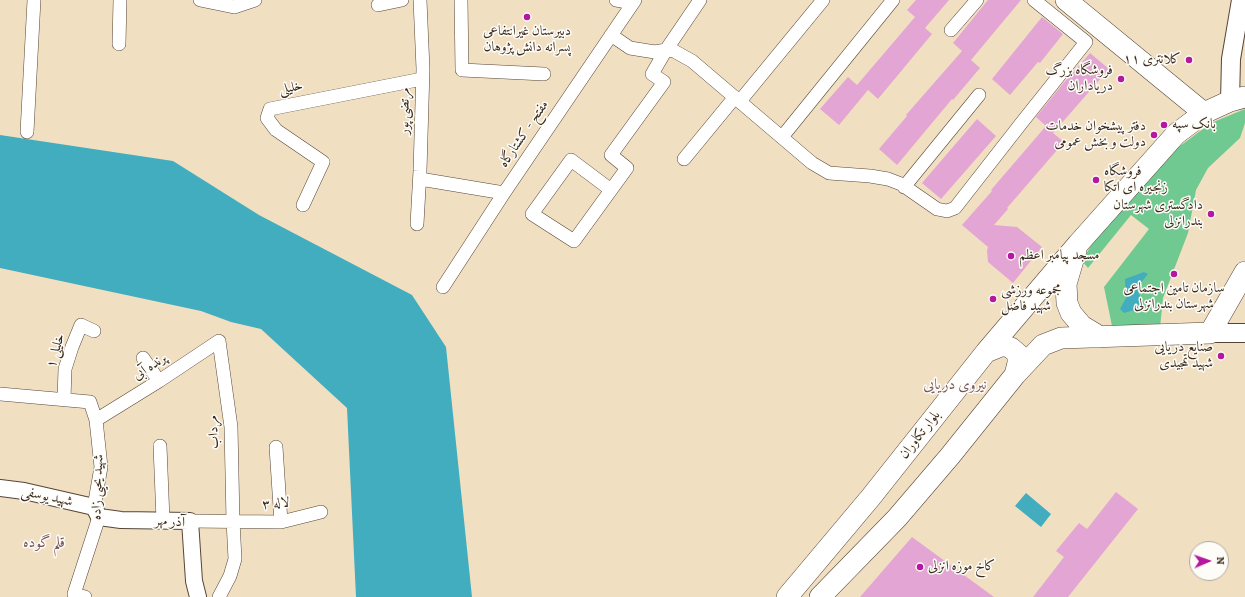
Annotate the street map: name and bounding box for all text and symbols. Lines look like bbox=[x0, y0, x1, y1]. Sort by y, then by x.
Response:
marker: دبیرستان غیرانتفاعی پسرانه دانش پژوهان bbox=[522, 12, 532, 22]
place label: دبیرستان غیرانتفاعی پسرانه دانش پژوهان bbox=[483, 24, 571, 56]
place label: کلانتری ۱۱ bbox=[1123, 52, 1181, 68]
marker: کلانتری ۱۱ bbox=[1184, 55, 1194, 65]
place label: فروشگاه بزرگ دریاداران bbox=[1046, 63, 1113, 96]
marker: فروشگاه بزرگ دریاداران bbox=[1116, 74, 1126, 84]
street label: خلیلی bbox=[278, 77, 304, 99]
street label: مرتضی پور bbox=[396, 87, 414, 135]
street label: مفتح - کشتارگاه bbox=[495, 97, 553, 171]
place label: بانک سپه bbox=[1172, 117, 1216, 133]
place label: دفتر پیشخوان خدمات دولت و بخش عمومی bbox=[1045, 119, 1146, 152]
marker: بانک سپه bbox=[1159, 120, 1169, 130]
marker: دفتر پیشخوان خدمات دولت و بخش عمومی bbox=[1149, 130, 1159, 140]
place label: فروشگاه زنجیره ای اتکا bbox=[1104, 164, 1168, 196]
marker: فروشگاه زنجیره ای اتکا bbox=[1091, 175, 1101, 185]
place label: دادگستری شهرستان بندرانزلی bbox=[1113, 198, 1203, 230]
marker: دادگستری شهرستان بندرانزلی bbox=[1206, 209, 1216, 219]
place label: مسجد پیامبر اعظم bbox=[1019, 248, 1100, 264]
marker: مسجد پیامبر اعظم bbox=[1006, 251, 1016, 261]
marker: سازمان تامین اجتماعی شهرستان بندرانزلی bbox=[1169, 269, 1179, 279]
place label: سازمان تامین اجتماعی شهرستان بندرانزلی bbox=[1123, 281, 1225, 314]
place label: مجموعه ورزشی شهید فاضل bbox=[1001, 283, 1061, 316]
marker: مجموعه ورزشی شهید فاضل bbox=[988, 294, 998, 304]
street label: خلیلی ۱ bbox=[43, 332, 69, 370]
place label: صنایع دریایی شهید تمجیدی bbox=[1155, 340, 1213, 372]
street label: پرنده آبی bbox=[130, 350, 170, 384]
marker: صنایع دریایی شهید تمجیدی bbox=[1216, 351, 1226, 361]
district label: نیروی دریایی bbox=[923, 376, 987, 394]
street label: بلوار تکاوران bbox=[896, 407, 944, 463]
street label: مرداب bbox=[205, 415, 223, 449]
street label: شهید یحیی زاده bbox=[88, 454, 108, 520]
street label: شهید یوسفی bbox=[20, 483, 74, 511]
street label: لاله ۳ bbox=[262, 494, 290, 514]
street label: آذر مهر bbox=[155, 513, 185, 531]
district label: قلم گوده bbox=[23, 534, 65, 552]
north arrow bbox=[1189, 541, 1229, 581]
text: N bbox=[1213, 556, 1228, 565]
place label: کاخ موزه انزلی bbox=[928, 559, 995, 575]
marker: کاخ موزه انزلی bbox=[915, 562, 925, 572]

